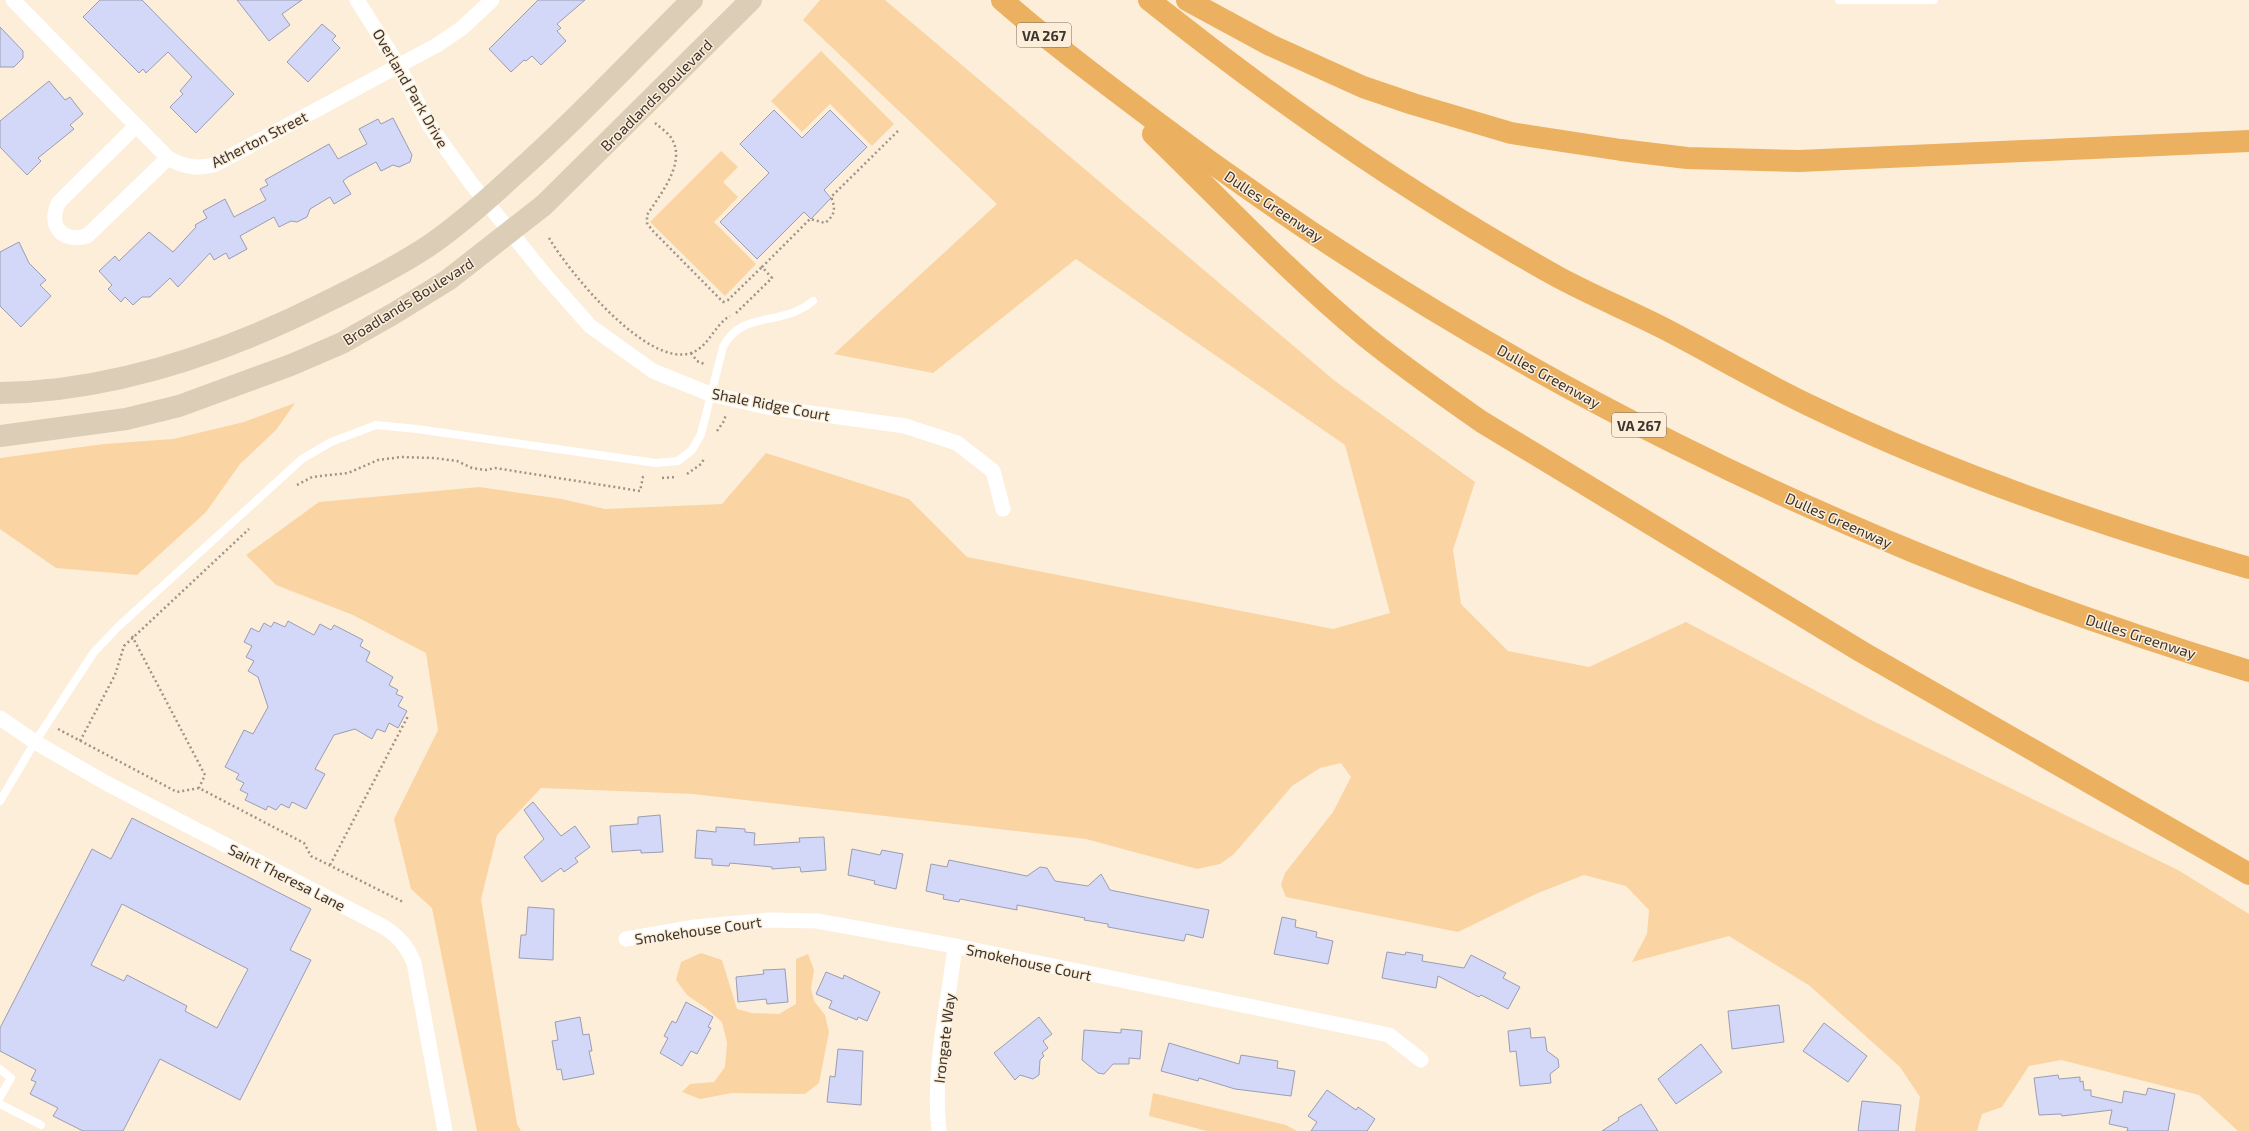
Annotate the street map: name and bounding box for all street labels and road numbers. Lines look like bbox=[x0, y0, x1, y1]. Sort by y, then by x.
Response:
road number: VA 267 bbox=[1017, 23, 1071, 47]
street label: Overland Park Drive bbox=[370, 25, 452, 151]
street label: Broadlands Boulevard bbox=[596, 35, 716, 155]
street label: Atherton Street bbox=[208, 107, 310, 171]
street label: Dulles Greenway bbox=[1221, 166, 1327, 246]
street label: Broadlands Boulevard bbox=[339, 253, 477, 349]
street label: Dulles Greenway bbox=[1494, 340, 1604, 412]
street label: Shale Ridge Court bbox=[710, 384, 832, 424]
road number: VA 267 bbox=[1612, 413, 1666, 437]
street label: Dulles Greenway bbox=[1783, 488, 1895, 552]
street label: Dulles Greenway bbox=[2084, 610, 2199, 662]
street label: Saint Theresa Lane bbox=[225, 840, 349, 914]
street label: Smokehouse Court bbox=[634, 912, 763, 948]
street label: Smokehouse Court bbox=[965, 940, 1094, 984]
street label: Irongate Way bbox=[930, 992, 958, 1084]

